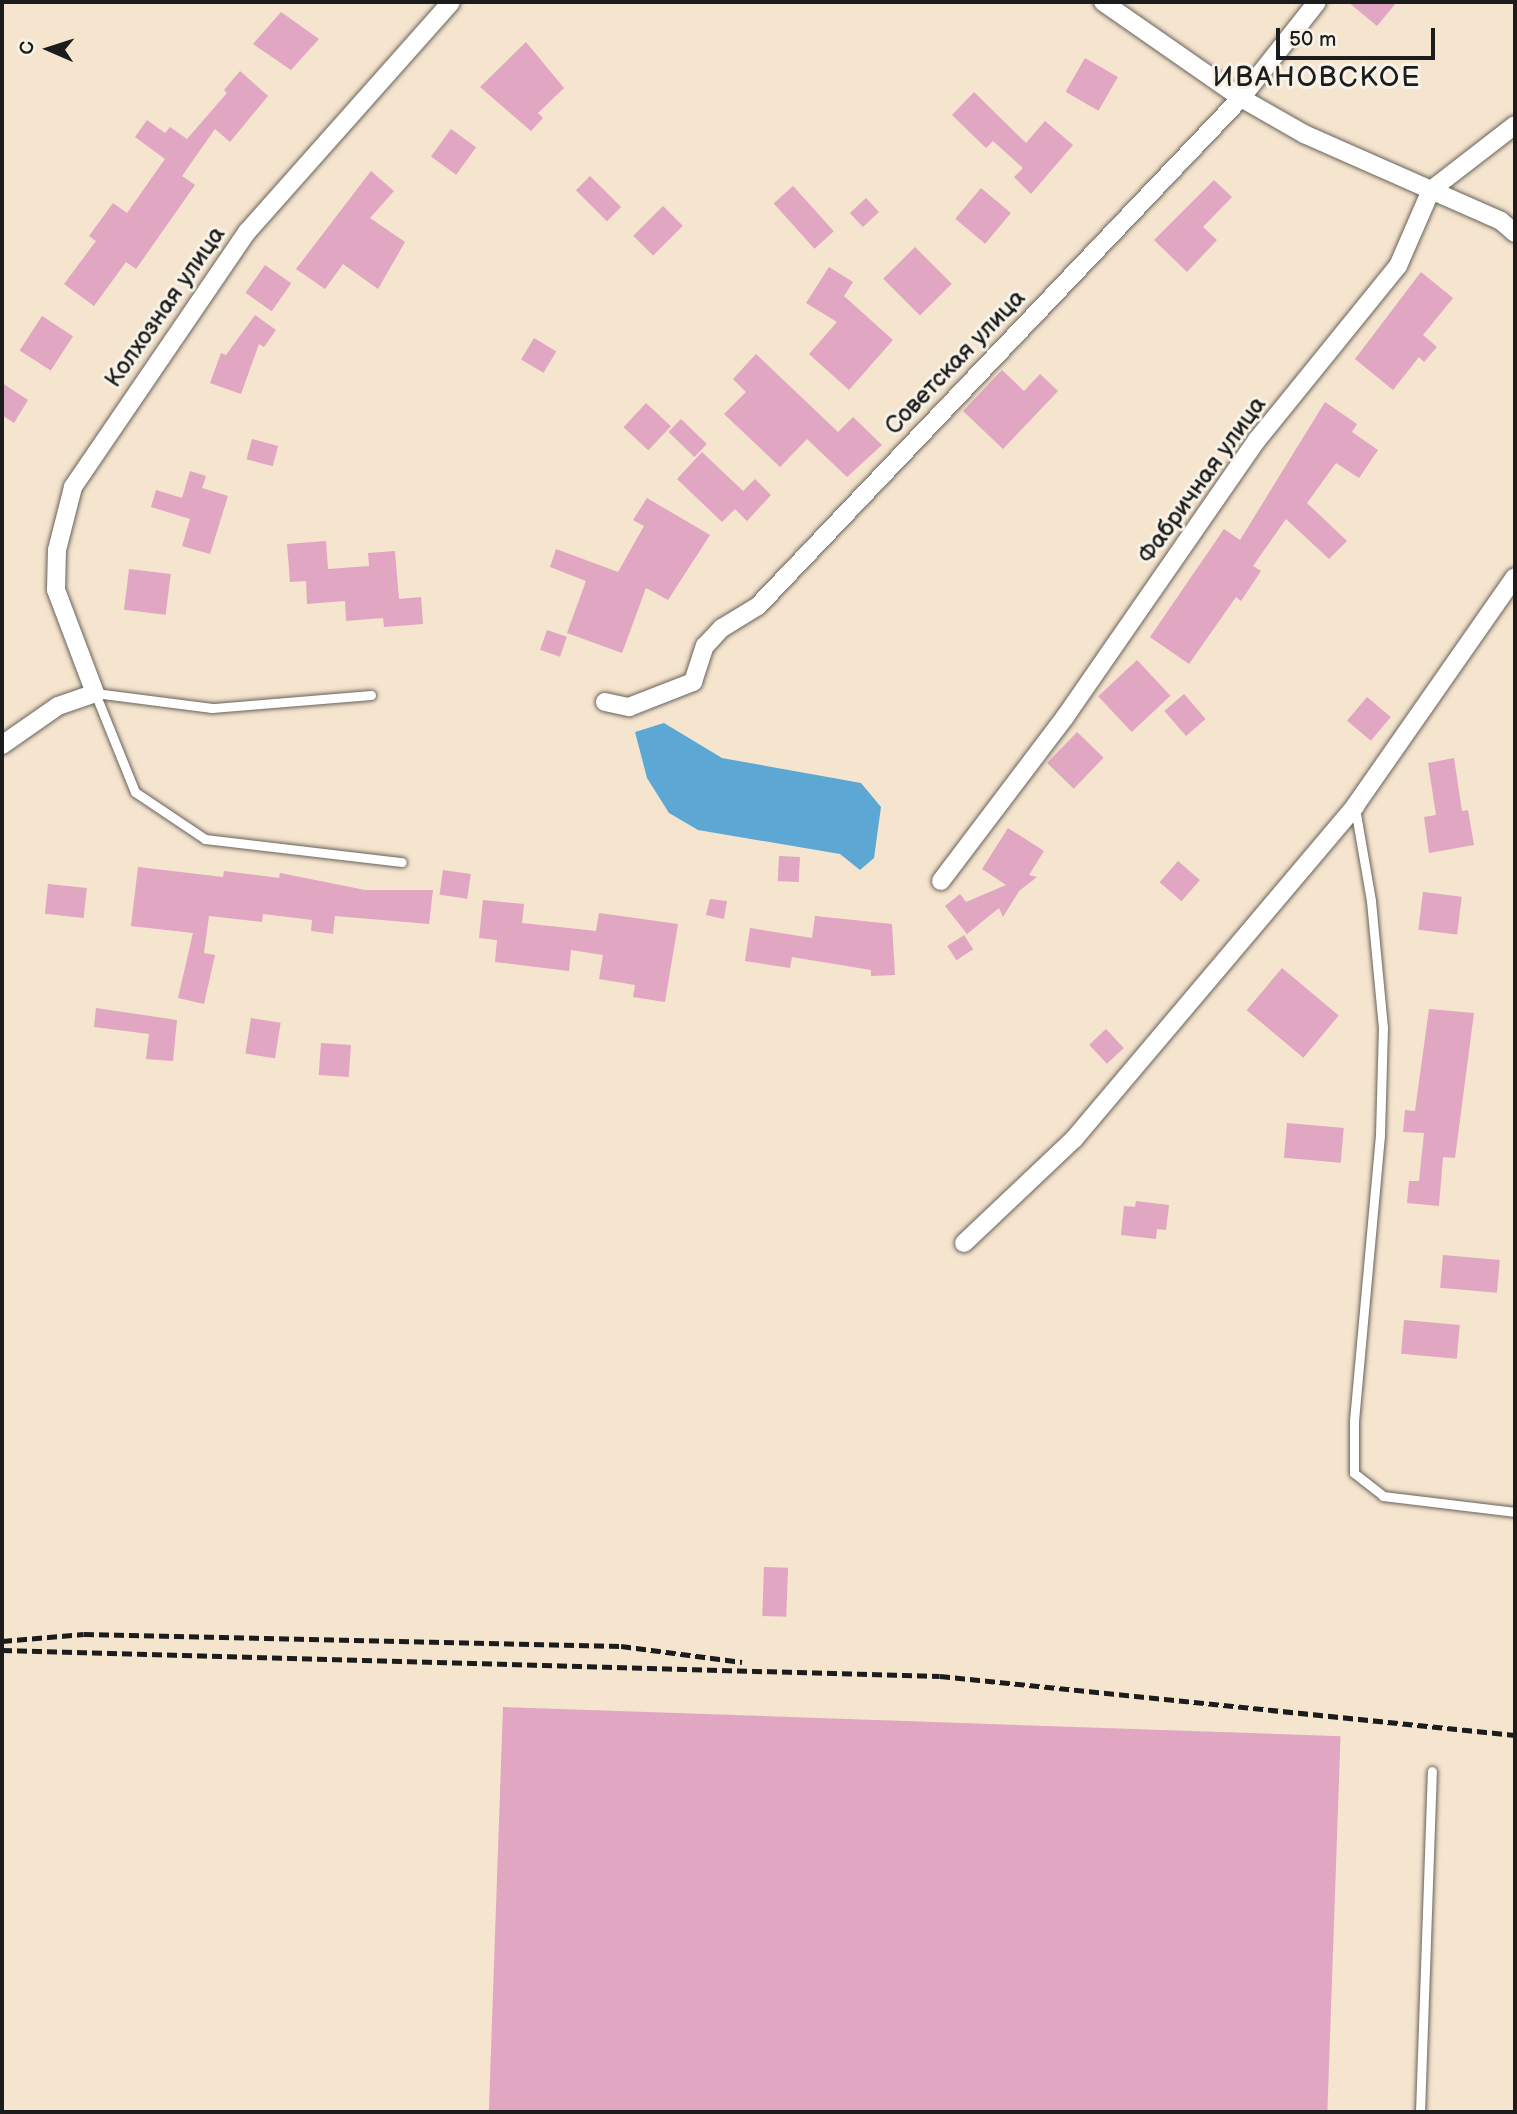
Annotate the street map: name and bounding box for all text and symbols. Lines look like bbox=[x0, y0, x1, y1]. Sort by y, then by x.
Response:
north arrow bbox=[14, 14, 84, 84]
scale bar bbox=[1279, 14, 1438, 58]
text: 50 m bbox=[1289, 27, 1336, 52]
text: С bbox=[16, 41, 39, 55]
district label: ИВАНОВСКОЕ bbox=[1214, 61, 1420, 95]
street label: Колхозная улица bbox=[99, 221, 231, 393]
street label: Советская улица bbox=[879, 284, 1031, 440]
street label: Фабричная улица bbox=[1132, 391, 1272, 569]

